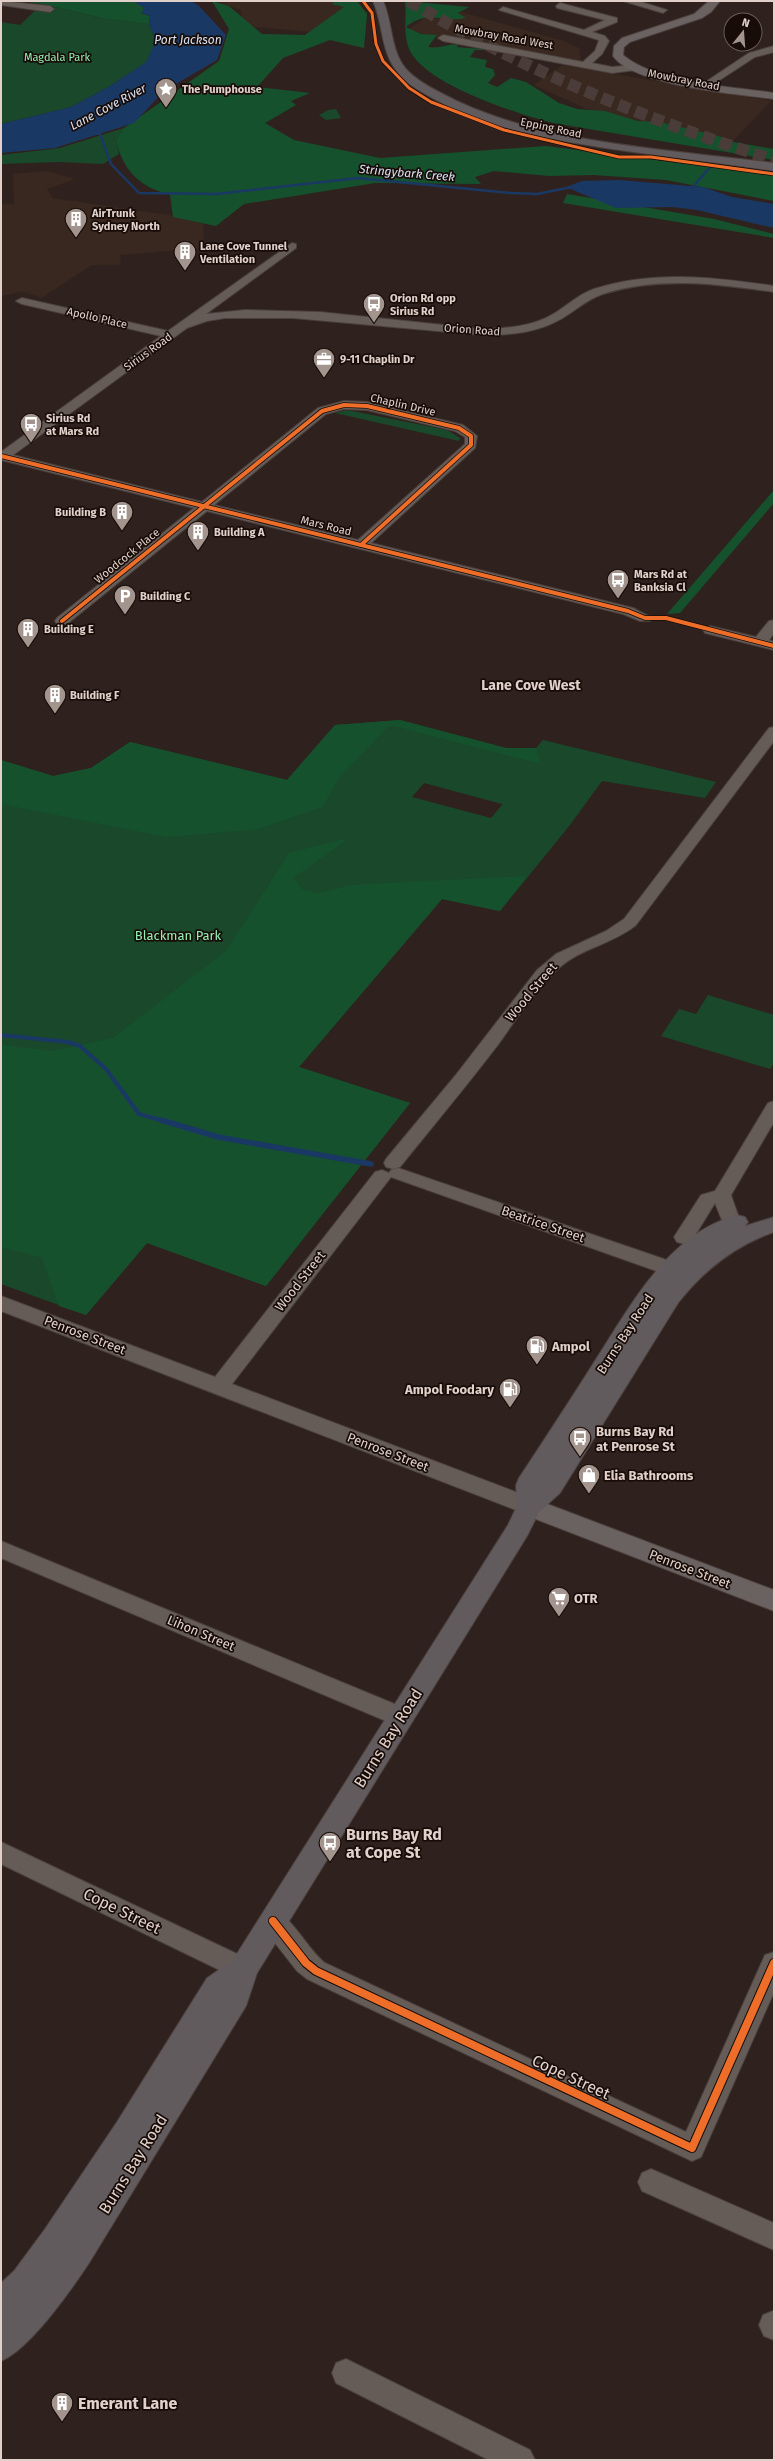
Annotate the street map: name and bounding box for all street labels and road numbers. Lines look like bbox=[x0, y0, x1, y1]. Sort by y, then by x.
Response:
street label: Mowbray Road West bbox=[454, 22, 554, 52]
street label: Mowbray Road bbox=[647, 67, 721, 93]
street label: Epping Road bbox=[519, 115, 583, 141]
street label: Apollo Place bbox=[66, 305, 128, 331]
street label: Orion Road bbox=[444, 322, 500, 338]
street label: Sirius Road bbox=[121, 330, 175, 374]
street label: Chaplin Drive bbox=[369, 391, 437, 419]
street label: Mars Road bbox=[299, 513, 353, 539]
street label: Woodcock Place bbox=[92, 526, 162, 586]
street label: Wood Street bbox=[502, 959, 560, 1025]
street label: Beatrice Street bbox=[499, 1203, 587, 1245]
street label: Wood Street bbox=[272, 1248, 328, 1314]
street label: Burns Bay Road bbox=[594, 1291, 656, 1377]
street label: Penrose Street bbox=[42, 1313, 128, 1358]
street label: Penrose Street bbox=[345, 1430, 431, 1475]
street label: Penrose Street bbox=[647, 1547, 733, 1592]
street label: Lihon Street bbox=[165, 1612, 237, 1654]
street label: Burns Bay Road bbox=[350, 1685, 426, 1791]
street label: Cope Street bbox=[80, 1884, 164, 1938]
street label: Cope Street bbox=[529, 2051, 613, 2103]
street label: Burns Bay Road bbox=[95, 2111, 171, 2217]

